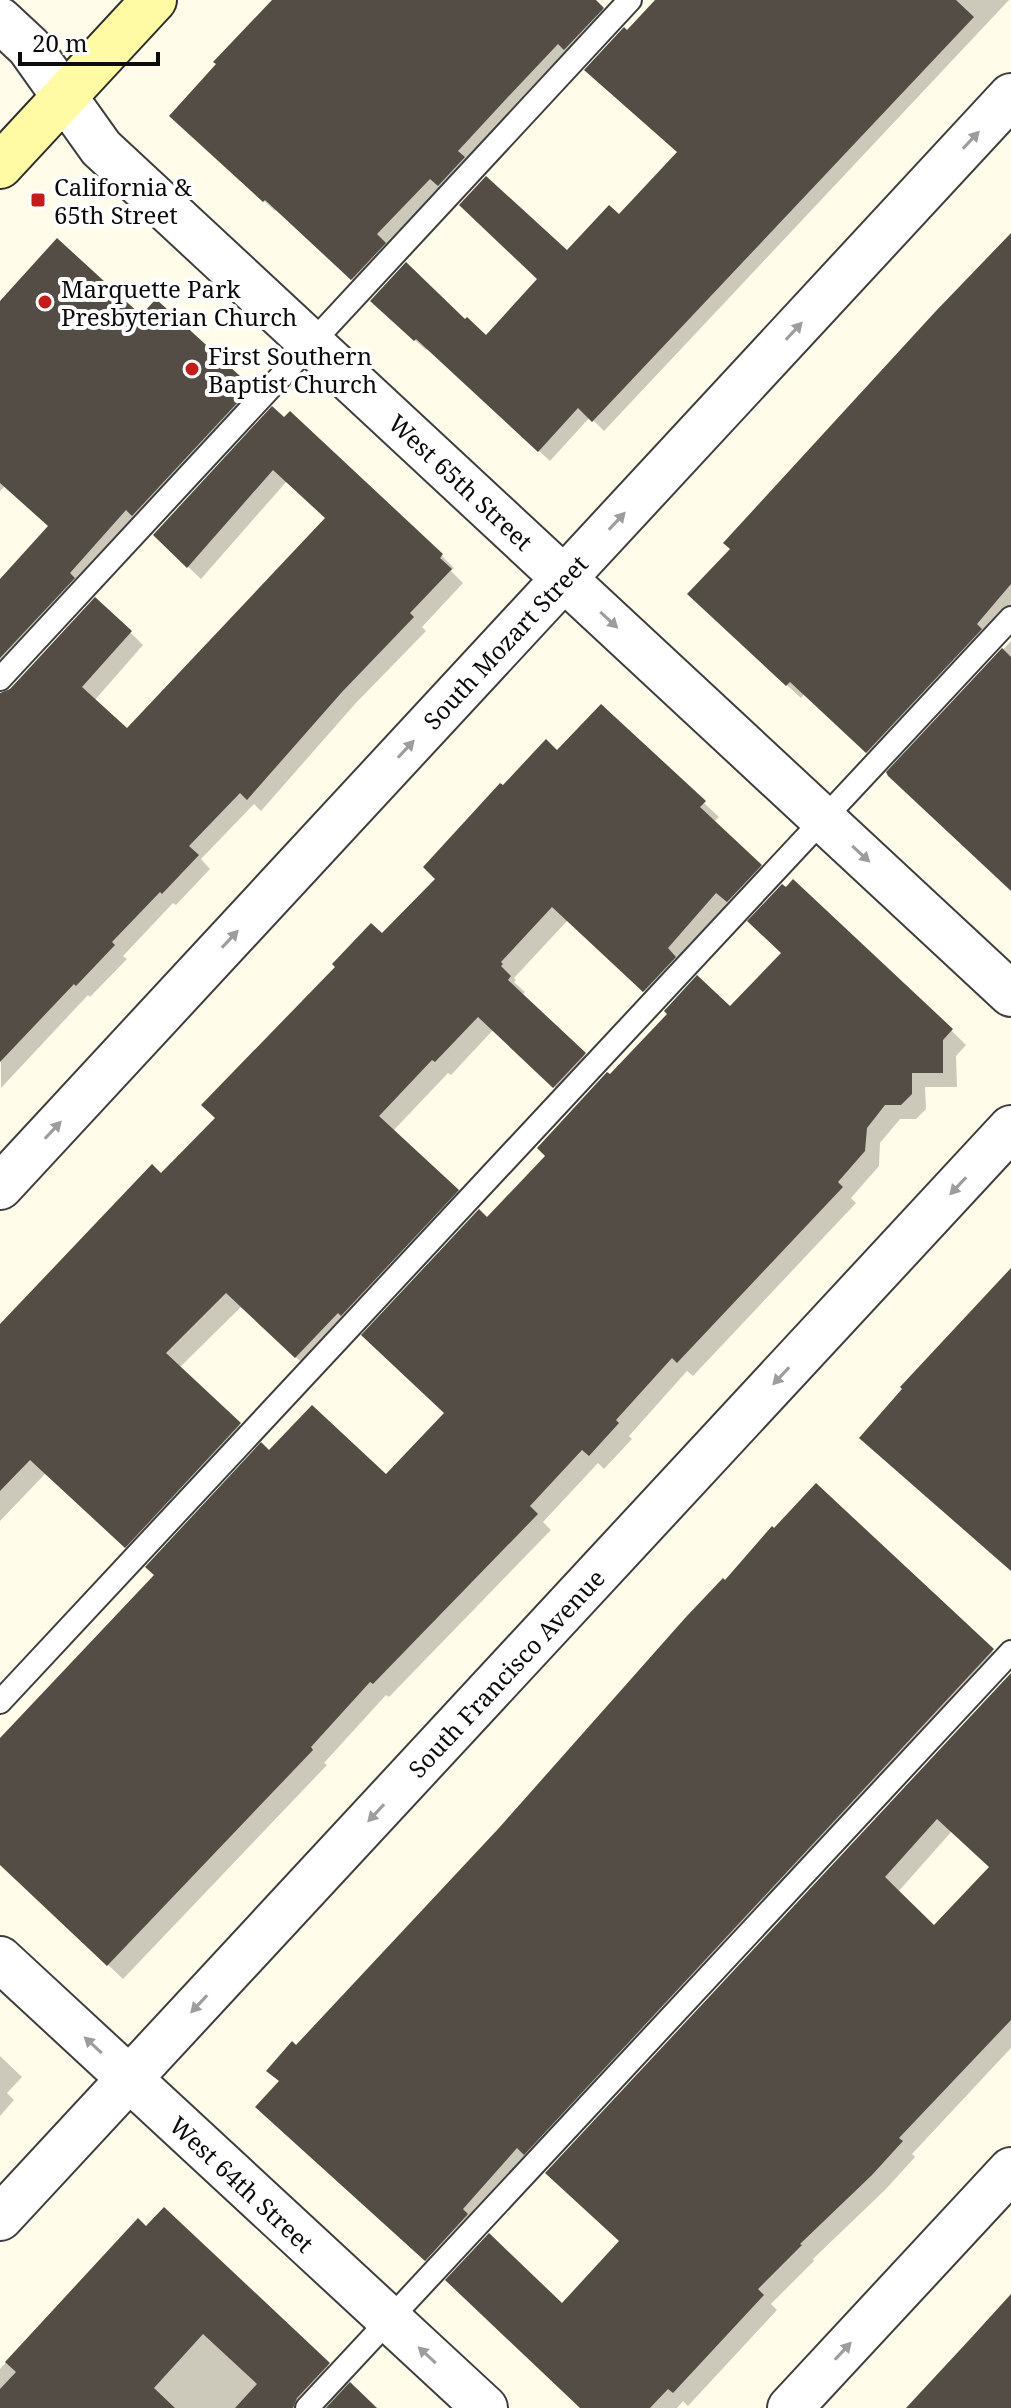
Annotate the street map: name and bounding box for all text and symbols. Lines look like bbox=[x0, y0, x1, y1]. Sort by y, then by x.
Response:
scale bar bbox=[20, 16, 158, 66]
text: 20 m bbox=[32, 26, 88, 59]
one-way arrow bbox=[961, 131, 979, 150]
place label: California & 65th Street bbox=[54, 170, 192, 231]
marker: California & 65th Street bbox=[29, 191, 47, 209]
place label: Marquette Park Presbyterian Church bbox=[61, 272, 297, 333]
marker: Marquette Park Presbyterian Church bbox=[36, 293, 54, 311]
one-way arrow bbox=[785, 321, 803, 340]
place label: First Southern Baptist Church bbox=[208, 339, 377, 400]
marker: First Southern Baptist Church bbox=[183, 360, 201, 378]
street label: West 65th Street bbox=[382, 407, 540, 557]
one-way arrow bbox=[608, 512, 626, 531]
street label: South Mozart Street bbox=[415, 548, 595, 736]
one-way arrow bbox=[599, 610, 618, 628]
one-way arrow bbox=[397, 739, 415, 758]
one-way arrow bbox=[851, 844, 870, 863]
one-way arrow bbox=[220, 930, 238, 949]
one-way arrow bbox=[43, 1121, 62, 1140]
one-way arrow bbox=[949, 1176, 967, 1195]
one-way arrow bbox=[773, 1366, 791, 1385]
street label: South Francisco Avenue bbox=[400, 1562, 612, 1784]
one-way arrow bbox=[367, 1803, 385, 1822]
one-way arrow bbox=[191, 1994, 209, 2013]
one-way arrow bbox=[84, 2037, 103, 2055]
street label: West 64th Street bbox=[163, 2109, 321, 2259]
one-way arrow bbox=[834, 2342, 852, 2361]
one-way arrow bbox=[418, 2347, 437, 2365]

